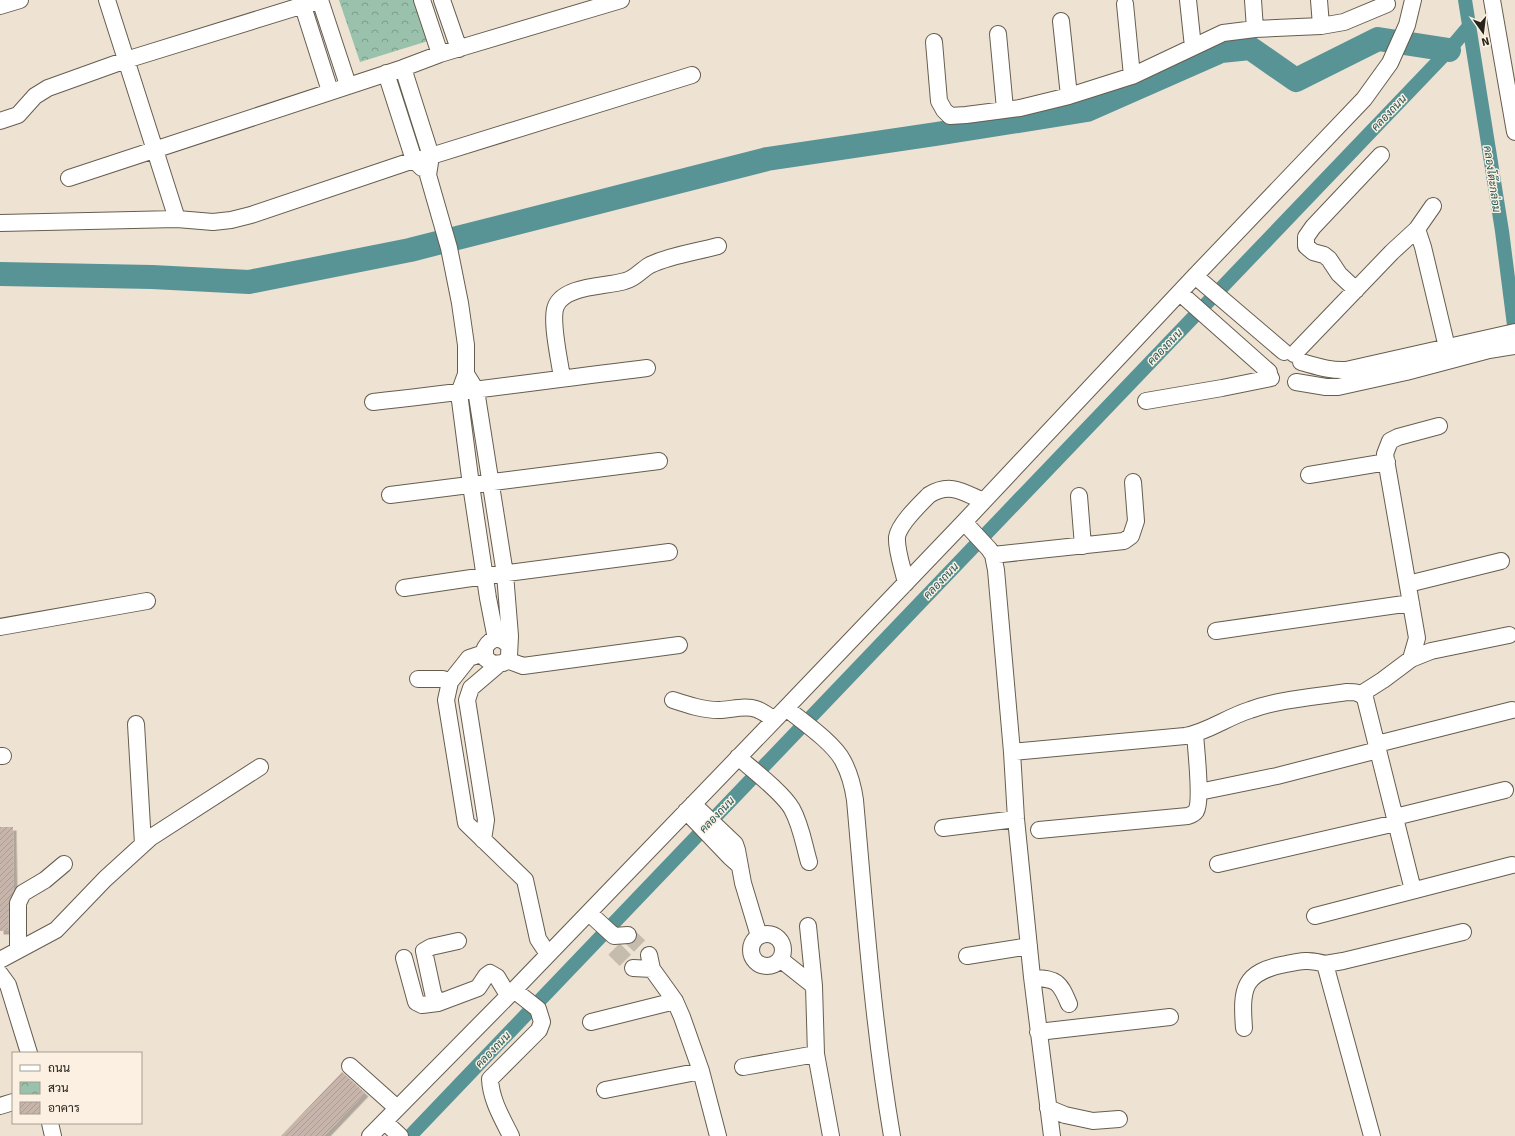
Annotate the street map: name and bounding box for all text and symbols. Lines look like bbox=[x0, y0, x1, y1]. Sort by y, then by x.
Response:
north arrow bbox=[1463, 12, 1503, 52]
text: N bbox=[1480, 34, 1491, 48]
water label: คลองถนน bbox=[1369, 92, 1409, 134]
water label: คลองโต๊ะกล่อม bbox=[1481, 145, 1505, 213]
water label: คลองถนน bbox=[1145, 326, 1185, 368]
water label: คลองถนน bbox=[921, 560, 961, 602]
water label: คลองถนน bbox=[697, 794, 737, 836]
water label: คลองถนน bbox=[473, 1029, 513, 1071]
legend bbox=[12, 1052, 142, 1124]
text: ถนน bbox=[48, 1061, 71, 1076]
text: สวน bbox=[48, 1081, 69, 1096]
text: อาคาร bbox=[48, 1101, 80, 1116]

